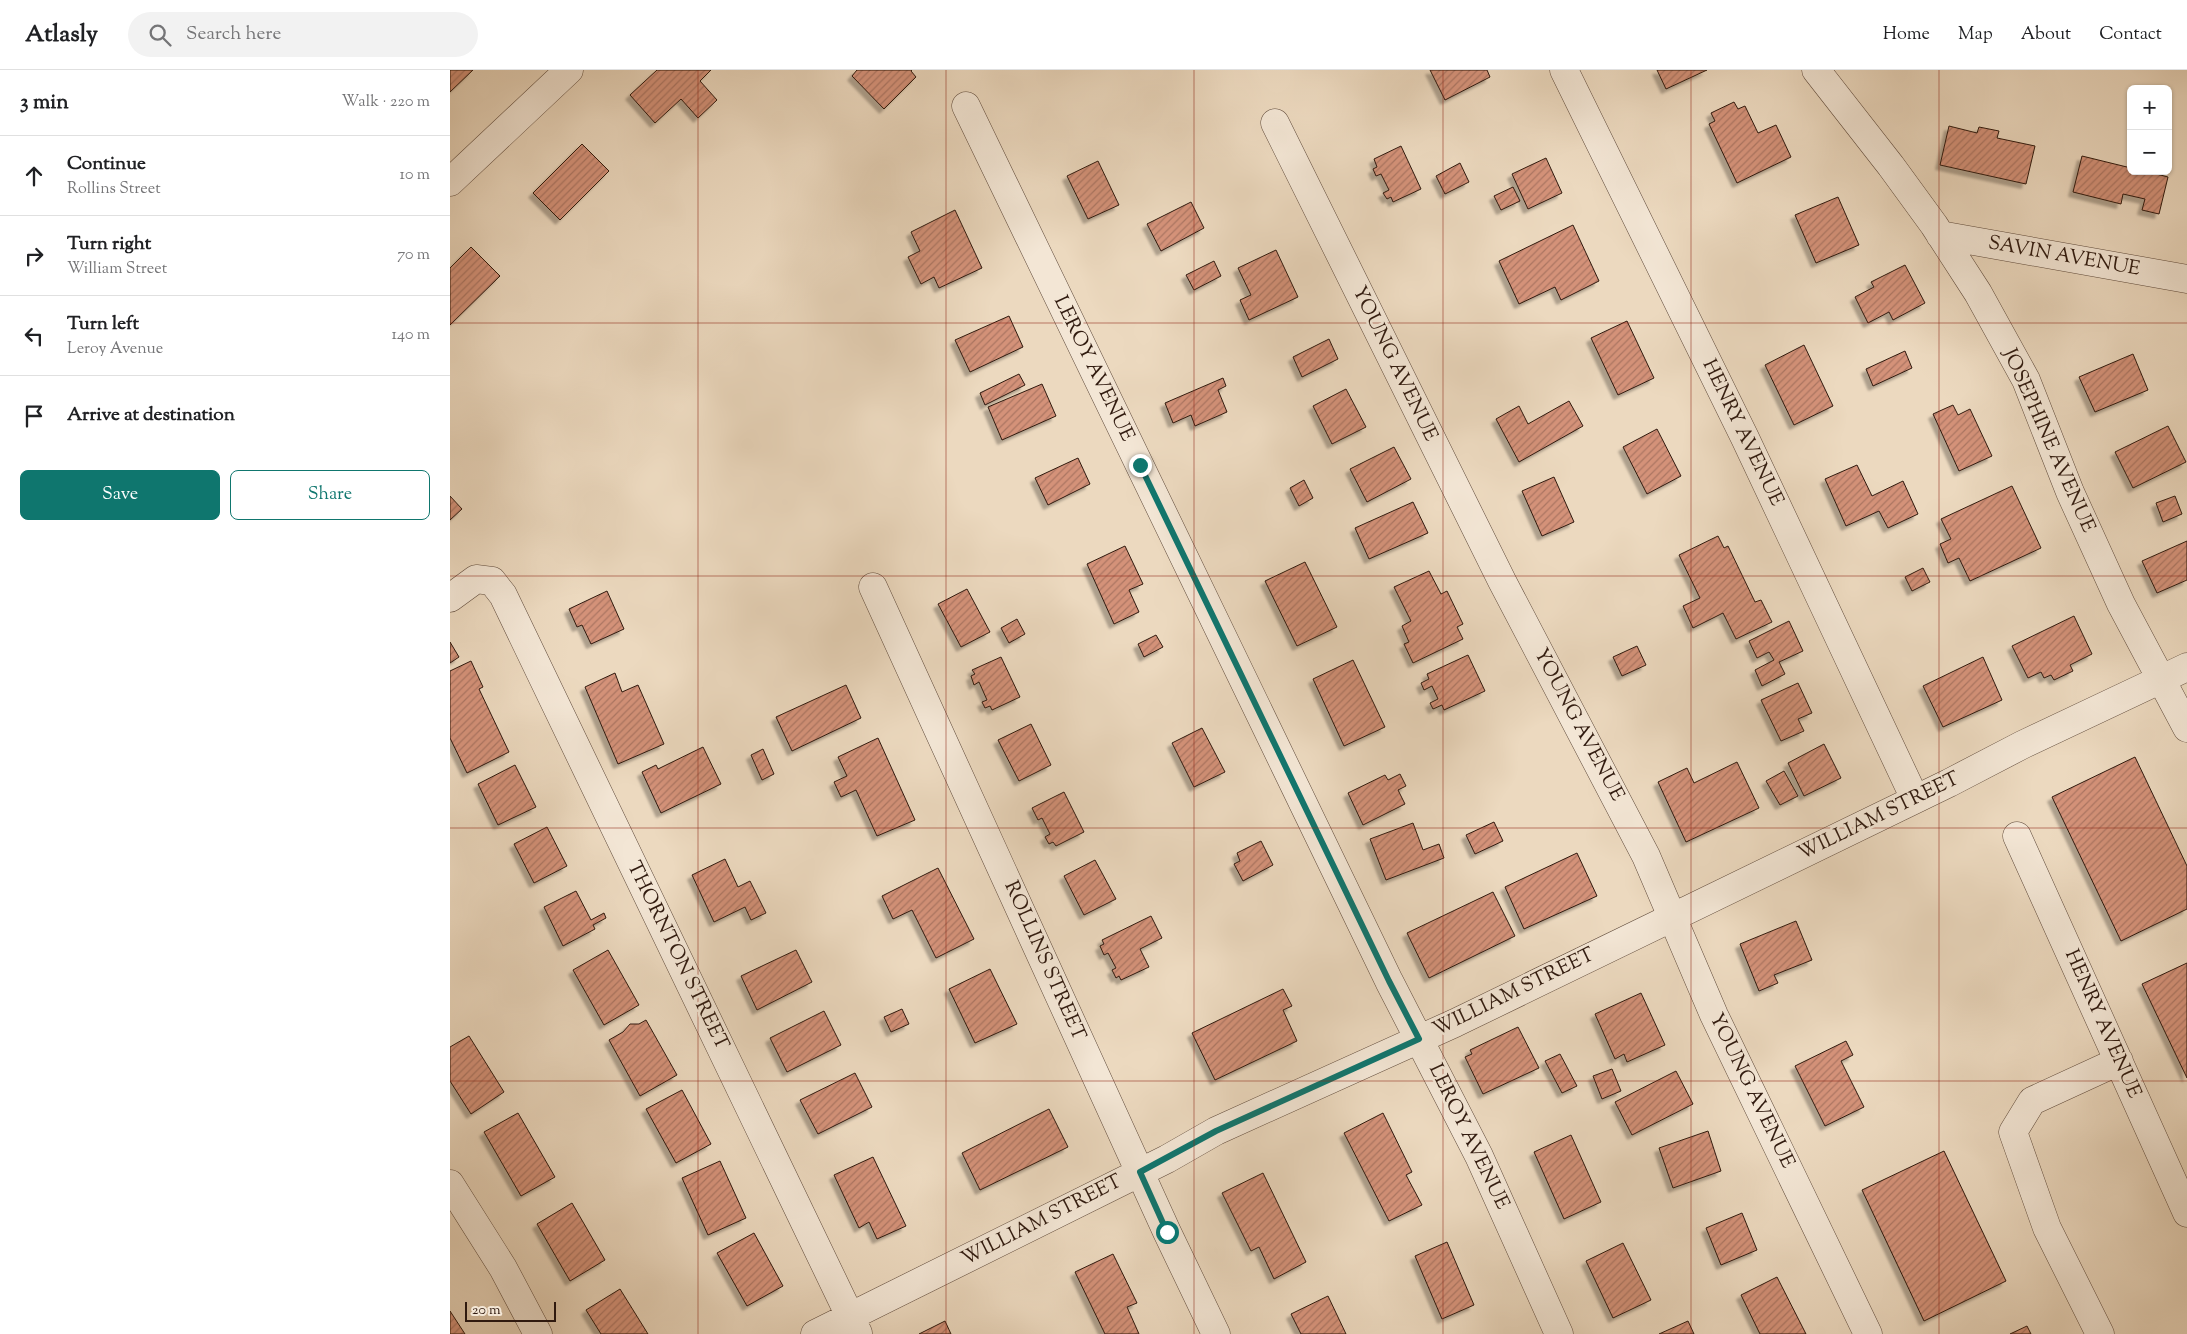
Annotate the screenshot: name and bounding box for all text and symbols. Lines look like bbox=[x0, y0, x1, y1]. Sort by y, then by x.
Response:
search box bbox=[128, 12, 478, 57]
text: Atlasly bbox=[25, 18, 98, 52]
icon: search bbox=[146, 21, 174, 49]
text: Search here bbox=[186, 21, 281, 48]
text: Home bbox=[1883, 22, 1930, 48]
text: Map bbox=[1958, 22, 1993, 48]
text: About bbox=[2021, 22, 2071, 48]
text: Contact bbox=[2099, 22, 2162, 48]
map controls bbox=[2127, 85, 2172, 175]
button: + bbox=[2127, 85, 2172, 130]
text: 3 min bbox=[20, 88, 69, 118]
text: Walk · 220 m bbox=[342, 91, 430, 114]
button: − bbox=[2127, 130, 2172, 175]
text: Continue bbox=[67, 151, 146, 178]
icon: ahead bbox=[20, 162, 48, 190]
text: 10 m bbox=[400, 164, 430, 187]
text: Rollins Street bbox=[67, 178, 161, 201]
street label: SAVIN AVENUE bbox=[1986, 229, 2142, 285]
text: Turn right bbox=[67, 231, 151, 258]
icon: right bbox=[20, 242, 48, 270]
text: 70 m bbox=[397, 244, 430, 267]
text: William Street bbox=[67, 258, 167, 281]
street label: YOUNG AVENUE bbox=[1344, 281, 1444, 447]
street label: LEROY AVENUE bbox=[1045, 291, 1141, 447]
text: Turn left bbox=[67, 311, 139, 338]
icon: left bbox=[20, 322, 48, 350]
text: 140 m bbox=[392, 324, 430, 347]
text: Leroy Avenue bbox=[67, 338, 163, 361]
street label: JOSEPHINE AVENUE bbox=[1994, 343, 2102, 538]
street label: HENRY AVENUE bbox=[1694, 355, 1790, 511]
icon: arrive bbox=[20, 402, 48, 430]
text: Arrive at destination bbox=[67, 402, 235, 429]
route end bbox=[1129, 454, 1152, 477]
button: Save bbox=[20, 470, 220, 520]
button: Share bbox=[230, 470, 430, 520]
street label: YOUNG AVENUE bbox=[1525, 643, 1631, 807]
street label: WILLIAM STREET bbox=[1793, 765, 1965, 869]
street label: THORNTON STREET bbox=[619, 857, 735, 1055]
street label: ROLLINS STREET bbox=[996, 876, 1092, 1046]
street label: WILLIAM STREET bbox=[1428, 941, 1600, 1045]
street label: HENRY AVENUE bbox=[2056, 945, 2148, 1103]
street label: YOUNG AVENUE bbox=[1701, 1008, 1801, 1174]
street label: LEROY AVENUE bbox=[1420, 1059, 1516, 1215]
street label: WILLIAM STREET bbox=[957, 1168, 1127, 1274]
route start bbox=[1156, 1221, 1179, 1244]
scale bar bbox=[465, 1299, 556, 1322]
text: 20 m bbox=[472, 1301, 501, 1321]

